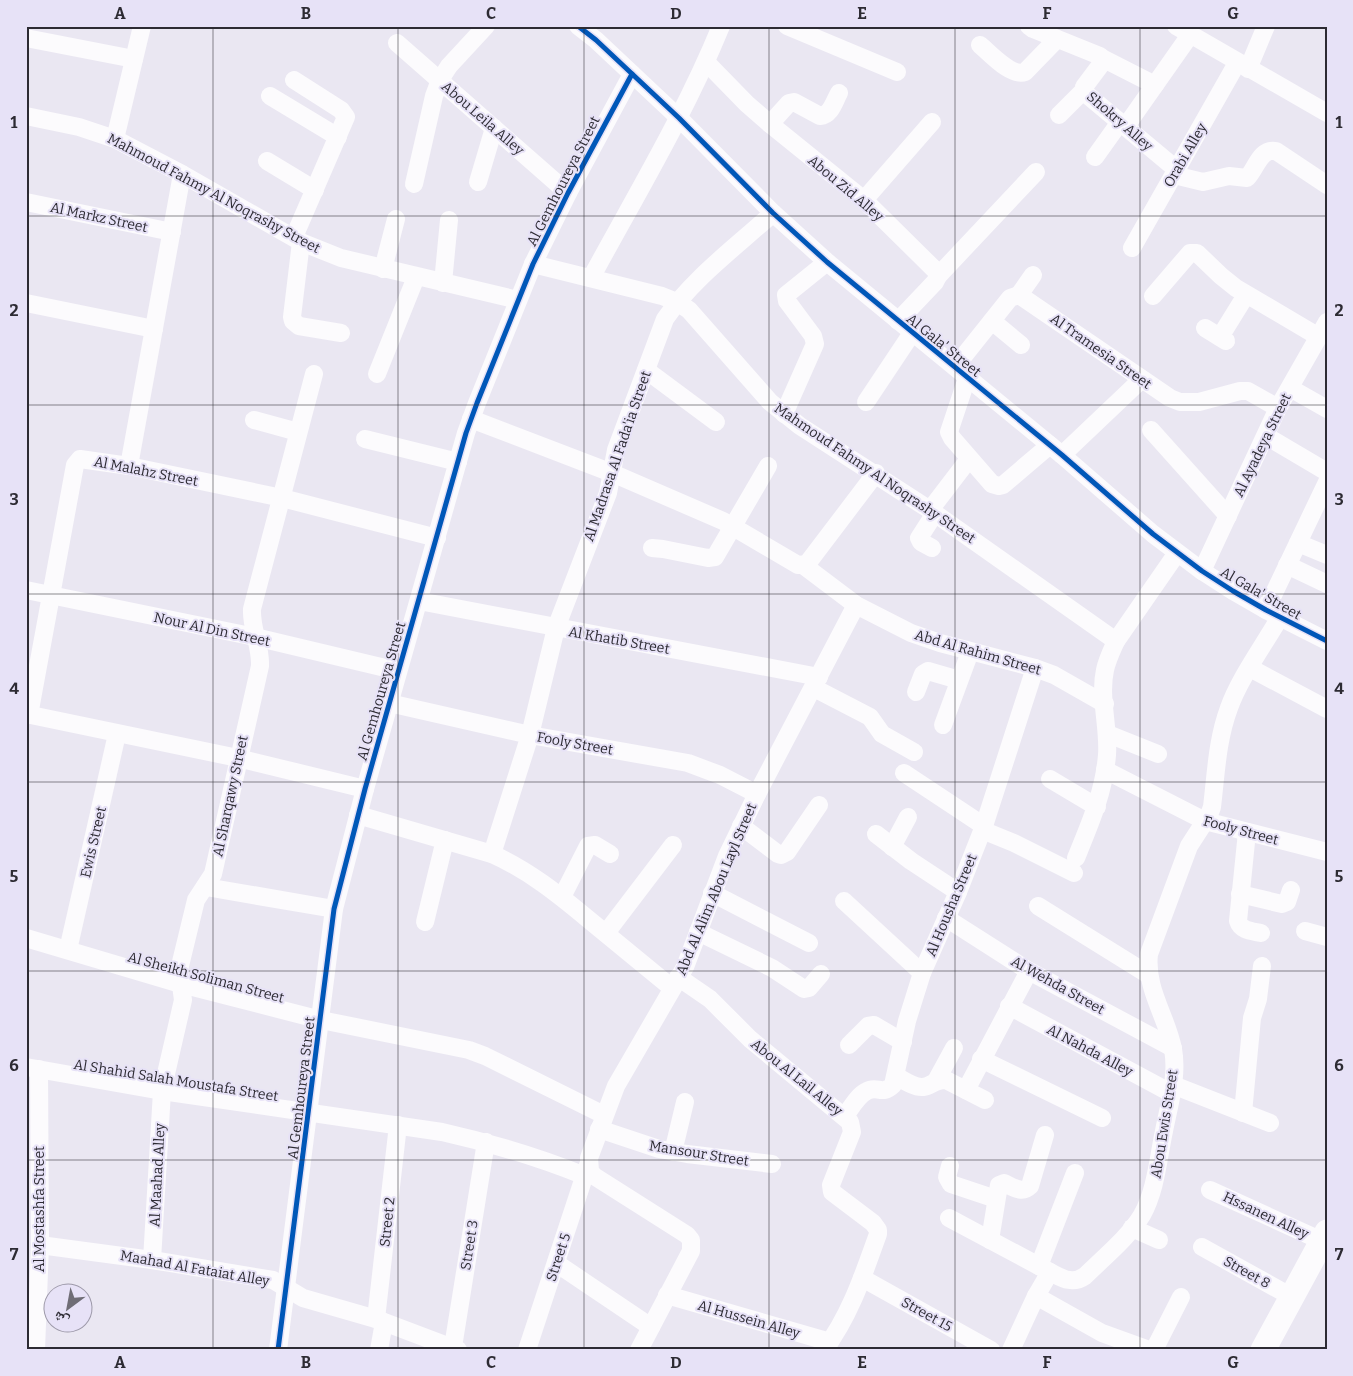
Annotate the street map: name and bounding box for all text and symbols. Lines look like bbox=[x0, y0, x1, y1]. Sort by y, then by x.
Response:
text: A bbox=[114, 4, 126, 23]
text: B bbox=[301, 4, 311, 23]
text: C bbox=[486, 4, 496, 23]
text: D bbox=[670, 4, 682, 23]
text: E bbox=[857, 4, 867, 23]
text: F bbox=[1043, 4, 1052, 23]
text: G bbox=[1227, 4, 1239, 23]
street label: Abou Leila Alley bbox=[438, 78, 528, 159]
street label: Shokry Alley bbox=[1083, 88, 1157, 155]
text: 1 bbox=[11, 113, 18, 132]
street label: Al Gemhoureya Street bbox=[523, 113, 604, 249]
text: 1 bbox=[1336, 113, 1343, 132]
street label: Orabi Alley bbox=[1160, 120, 1211, 190]
street label: Mahmoud Fahmy Al Noqrashy Street bbox=[104, 130, 323, 257]
street label: Abou Zid Alley bbox=[804, 152, 887, 225]
street label: Al Markz Street bbox=[49, 199, 149, 236]
text: 2 bbox=[9, 301, 19, 320]
text: 2 bbox=[1334, 301, 1344, 320]
street label: Al Gala' Street bbox=[903, 310, 984, 381]
street label: Al Tramesia Street bbox=[1047, 310, 1155, 393]
street label: Al Madrasa Al Fada'ia Street bbox=[580, 369, 655, 544]
street label: Al Ayadeya Street bbox=[1230, 391, 1295, 500]
street label: Mahmoud Fahmy Al Noqrashy Street bbox=[771, 400, 978, 547]
street label: Al Malahz Street bbox=[92, 453, 199, 490]
text: 3 bbox=[9, 490, 19, 509]
text: 3 bbox=[1334, 490, 1344, 509]
street label: Al Gala' Street bbox=[1217, 563, 1304, 623]
street label: Nour Al Din Street bbox=[152, 609, 272, 650]
street label: Al Gemhoureya Street bbox=[354, 620, 409, 763]
street label: Al Khatib Street bbox=[567, 623, 671, 658]
street label: Abd Al Rahim Street bbox=[913, 626, 1043, 679]
text: 4 bbox=[9, 679, 19, 698]
text: 4 bbox=[1334, 679, 1344, 698]
street label: Fooly Street bbox=[536, 728, 614, 759]
street label: Al Sharqawy Street bbox=[209, 734, 252, 858]
street label: Abd Al Alim Abou Layl Street bbox=[672, 801, 761, 978]
street label: Ewis Street bbox=[77, 805, 110, 879]
street label: Fooly Street bbox=[1202, 812, 1280, 849]
street label: Al Housha Street bbox=[922, 851, 981, 959]
text: 5 bbox=[10, 867, 19, 886]
text: 5 bbox=[1335, 867, 1344, 886]
street label: Al Sheikh Soliman Street bbox=[126, 948, 286, 1007]
street label: Al Wehda Street bbox=[1008, 953, 1108, 1018]
street label: Al Gemhoureya Street bbox=[284, 1016, 319, 1160]
street label: Al Nahda Alley bbox=[1044, 1021, 1136, 1081]
street label: Abou Al Lail Alley bbox=[748, 1035, 846, 1120]
text: 6 bbox=[9, 1056, 19, 1075]
street label: Al Shahid Salah Moustafa Street bbox=[72, 1056, 280, 1105]
text: 6 bbox=[1334, 1056, 1344, 1075]
street label: Abou Ewis Street bbox=[1147, 1068, 1181, 1180]
street label: Al Maahad Alley bbox=[146, 1122, 169, 1227]
street label: Mansour Street bbox=[648, 1137, 750, 1170]
street label: Al Mostashfa Street bbox=[31, 1146, 48, 1272]
street label: Hssanen Alley bbox=[1220, 1188, 1312, 1243]
street label: Street 2 bbox=[376, 1196, 399, 1248]
street label: Street 3 bbox=[457, 1219, 482, 1271]
street label: Street 5 bbox=[543, 1231, 574, 1283]
text: 7 bbox=[10, 1245, 19, 1264]
text: 7 bbox=[1335, 1245, 1344, 1264]
street label: Maahad Al Fataiat Alley bbox=[119, 1247, 272, 1290]
street label: Street 8 bbox=[1220, 1253, 1273, 1292]
north arrow bbox=[42, 1284, 92, 1334]
street label: Street 15 bbox=[898, 1294, 955, 1335]
street label: Al Hussein Alley bbox=[696, 1297, 803, 1342]
text: ش bbox=[50, 1307, 72, 1330]
text: A bbox=[114, 1353, 126, 1372]
text: B bbox=[301, 1353, 311, 1372]
text: C bbox=[486, 1353, 496, 1372]
text: D bbox=[670, 1353, 682, 1372]
text: E bbox=[857, 1353, 867, 1372]
text: F bbox=[1043, 1353, 1052, 1372]
text: G bbox=[1227, 1353, 1239, 1372]

